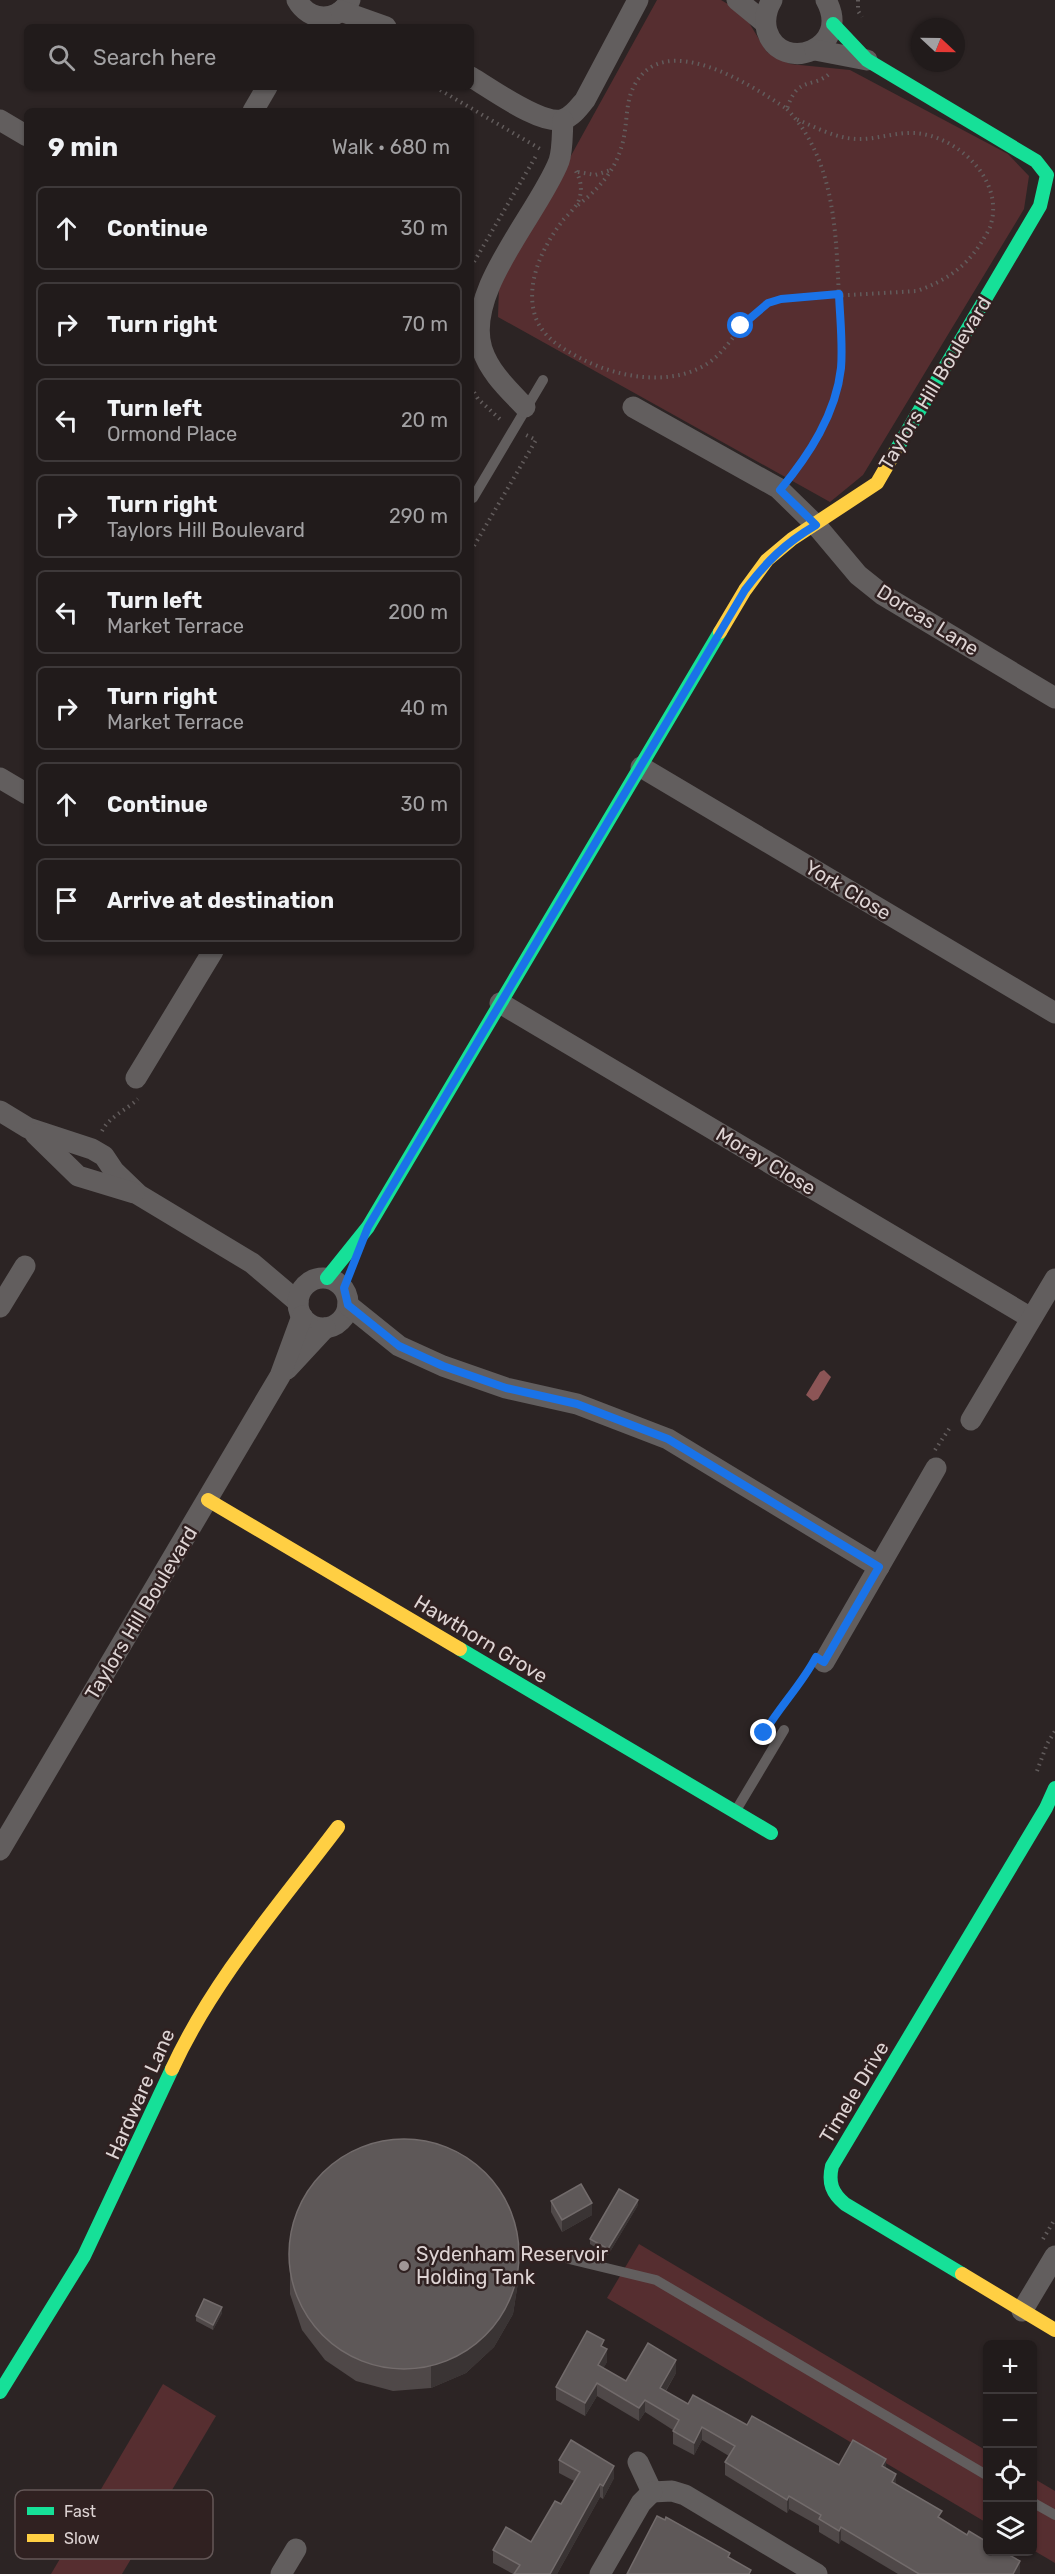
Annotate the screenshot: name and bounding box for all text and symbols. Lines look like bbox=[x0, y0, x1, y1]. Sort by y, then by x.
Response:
north arrow bbox=[911, 18, 965, 72]
search box bbox=[24, 24, 474, 90]
icon: search bbox=[45, 41, 78, 74]
text: Search here bbox=[93, 44, 216, 71]
text: 9 min bbox=[48, 132, 118, 163]
text: Walk · 680 m bbox=[332, 135, 450, 159]
icon: ahead bbox=[50, 212, 83, 245]
text: Continue bbox=[107, 215, 208, 242]
text: 30 m bbox=[401, 216, 448, 240]
street label: Taylors Hill Boulevard bbox=[874, 292, 996, 474]
icon: right bbox=[50, 308, 83, 341]
text: Turn right bbox=[107, 311, 217, 338]
text: 70 m bbox=[402, 312, 448, 336]
route start bbox=[727, 312, 753, 338]
text: Turn left bbox=[107, 395, 202, 422]
icon: left bbox=[50, 404, 83, 437]
text: 20 m bbox=[401, 408, 448, 432]
text: Ormond Place bbox=[107, 422, 237, 446]
text: Turn right bbox=[107, 491, 217, 518]
icon: right bbox=[50, 500, 83, 533]
text: 290 m bbox=[389, 504, 448, 528]
text: Taylors Hill Boulevard bbox=[107, 518, 305, 542]
street label: Dorcas Lane bbox=[873, 579, 983, 661]
text: Turn left bbox=[107, 587, 202, 614]
icon: left bbox=[50, 596, 83, 629]
text: 200 m bbox=[388, 600, 448, 624]
text: Market Terrace bbox=[107, 614, 244, 638]
text: Turn right bbox=[107, 683, 217, 710]
icon: right bbox=[50, 692, 83, 725]
text: 40 m bbox=[400, 696, 448, 720]
text: Market Terrace bbox=[107, 710, 244, 734]
icon: ahead bbox=[50, 788, 83, 821]
text: Continue bbox=[107, 791, 208, 818]
text: 30 m bbox=[401, 792, 448, 816]
street label: York Close bbox=[800, 855, 896, 925]
icon: arrive bbox=[50, 884, 83, 917]
text: Arrive at destination bbox=[107, 887, 334, 914]
street label: Moray Close bbox=[712, 1122, 820, 1200]
street label: Taylors Hill Boulevard bbox=[80, 1522, 202, 1704]
street label: Hawthorn Grove bbox=[410, 1590, 552, 1688]
route end bbox=[750, 1719, 776, 1745]
street label: Hardware Lane bbox=[100, 2025, 180, 2163]
street label: Timele Drive bbox=[814, 2037, 894, 2147]
place label: Sydenham Reservoir Holding Tank bbox=[416, 2242, 608, 2289]
marker: Sydenham Reservoir Holding Tank bbox=[397, 2259, 411, 2273]
map controls bbox=[983, 2340, 1037, 2556]
button: + bbox=[983, 2340, 1037, 2394]
button: − bbox=[983, 2394, 1037, 2448]
button: locate bbox=[983, 2448, 1037, 2502]
legend bbox=[15, 2490, 213, 2559]
text: Fast bbox=[64, 2502, 96, 2521]
button: layers bbox=[983, 2502, 1037, 2556]
text: Slow bbox=[64, 2529, 100, 2548]

